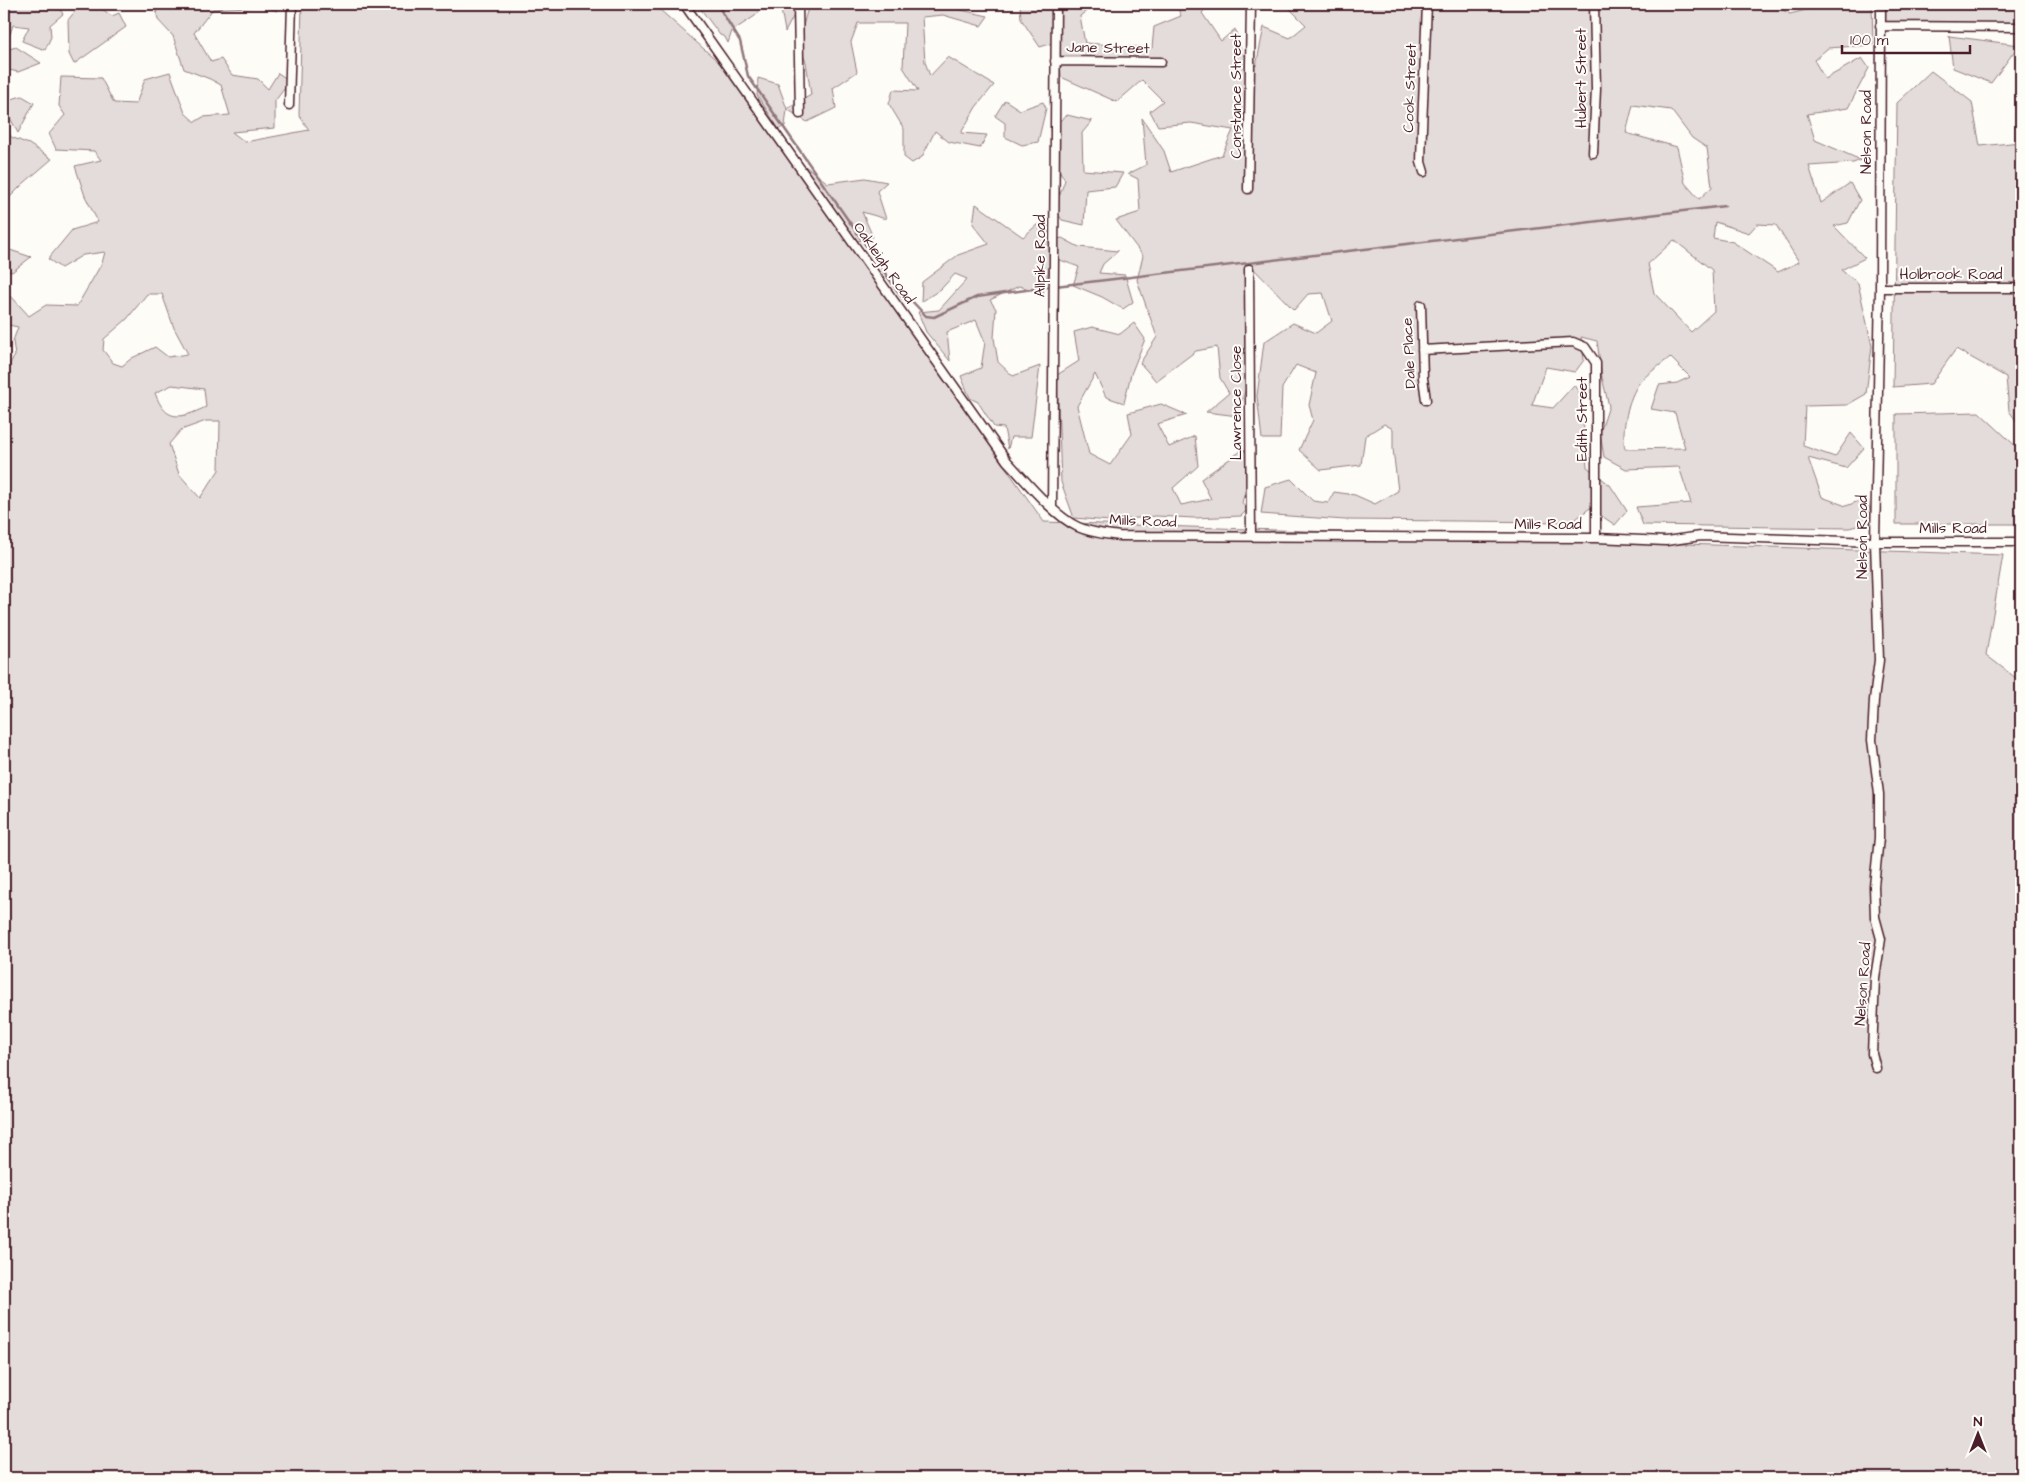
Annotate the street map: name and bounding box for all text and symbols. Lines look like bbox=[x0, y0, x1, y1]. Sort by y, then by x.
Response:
scale bar bbox=[1842, 22, 1970, 54]
street label: Hubert Street bbox=[1571, 28, 1592, 128]
text: 100 m bbox=[1850, 30, 1889, 51]
street label: Constance Street bbox=[1226, 33, 1247, 159]
street label: Jane Street bbox=[1066, 37, 1150, 59]
street label: Cook Street bbox=[1398, 43, 1422, 133]
street label: Nelson Road bbox=[1856, 90, 1877, 174]
street label: Allpike Road bbox=[1030, 214, 1051, 297]
street label: Oakleigh Road bbox=[847, 218, 920, 309]
street label: Holbrook Road bbox=[1899, 264, 2003, 285]
street label: Dale Place bbox=[1397, 317, 1421, 389]
street label: Lawrence Close bbox=[1226, 346, 1247, 460]
street label: Edith Street bbox=[1572, 377, 1593, 461]
street label: Nelson Road bbox=[1852, 495, 1873, 579]
street label: Mills Road bbox=[1109, 509, 1177, 533]
street label: Mills Road bbox=[1514, 514, 1582, 535]
street label: Mills Road bbox=[1919, 518, 1987, 539]
street label: Nelson Road bbox=[1850, 941, 1876, 1027]
north arrow bbox=[1952, 1410, 2002, 1460]
text: N bbox=[1974, 1412, 1983, 1432]

